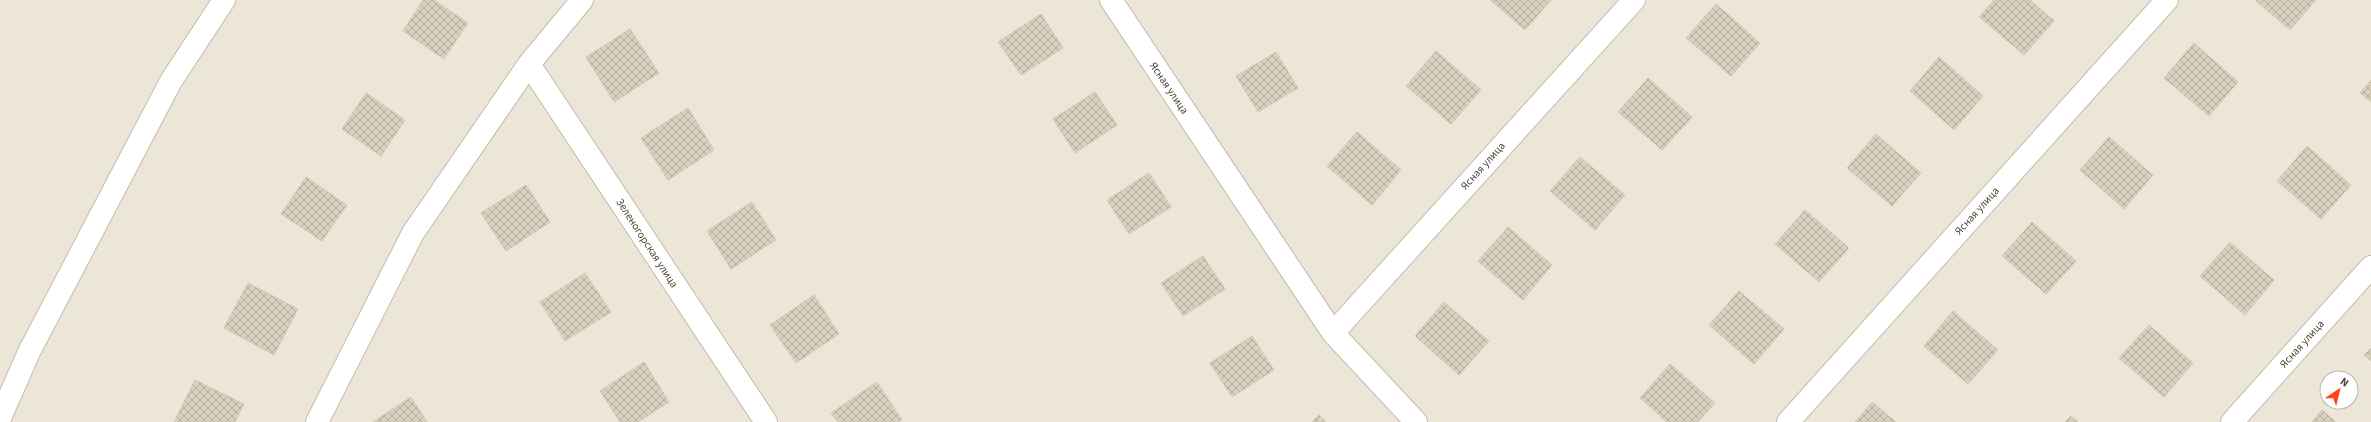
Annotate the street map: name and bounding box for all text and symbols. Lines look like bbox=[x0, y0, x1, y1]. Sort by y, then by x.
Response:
street label: Ясная улица bbox=[1146, 59, 1192, 117]
street label: Ясная улица bbox=[1457, 139, 1509, 193]
street label: Ясная улица bbox=[1951, 184, 2003, 238]
street label: Зеленогорская улица bbox=[612, 195, 682, 291]
street label: Ясная улица bbox=[2276, 317, 2328, 371]
north arrow bbox=[2319, 370, 2359, 410]
text: N bbox=[2337, 374, 2352, 390]

